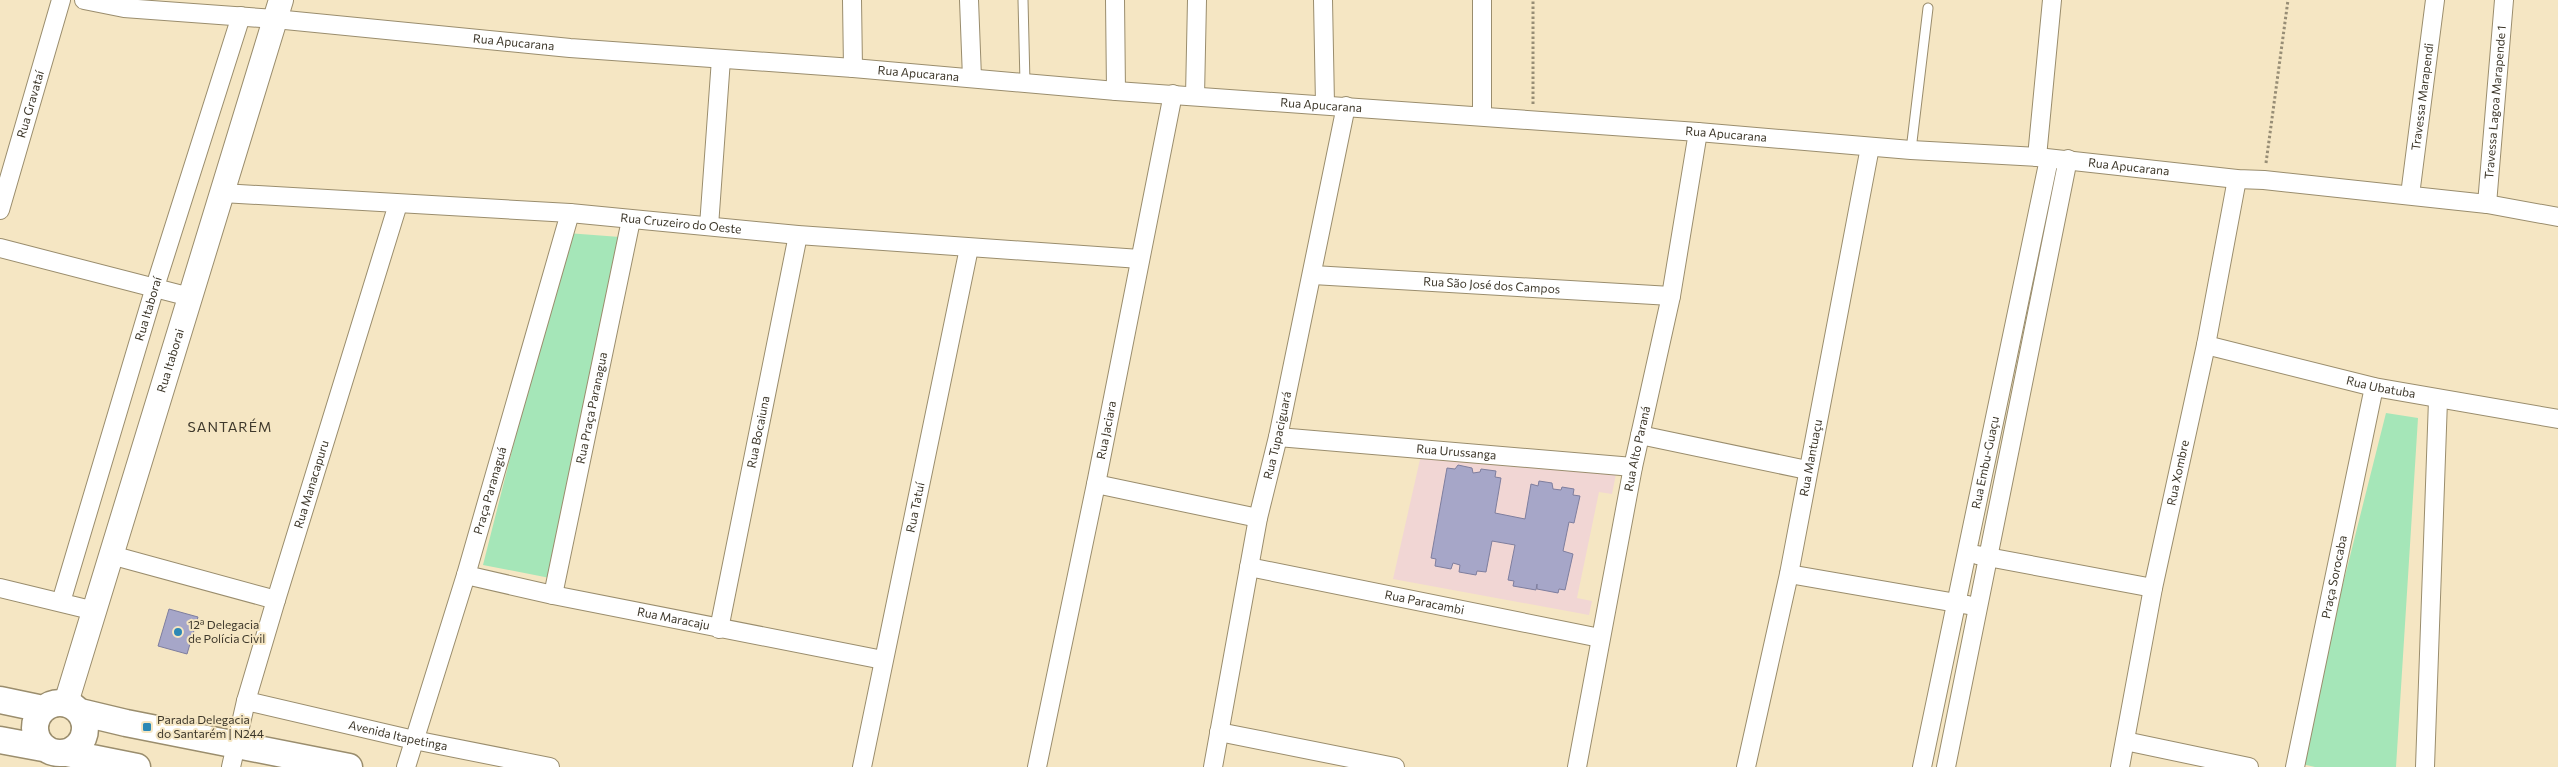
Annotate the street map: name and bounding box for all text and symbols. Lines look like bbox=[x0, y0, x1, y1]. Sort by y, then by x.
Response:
street label: Travessa Lagoa Marapende 1 bbox=[2481, 25, 2508, 180]
street label: Rua Apucarana bbox=[472, 31, 555, 52]
street label: Travessa Marapendi bbox=[2408, 42, 2435, 151]
street label: Rua Apucarana bbox=[877, 62, 960, 83]
street label: Rua Gravataí bbox=[13, 68, 46, 139]
street label: Rua Apucarana bbox=[1280, 95, 1362, 114]
street label: Rua Apucarana bbox=[1685, 123, 1768, 144]
street label: Rua Apucarana bbox=[2087, 155, 2170, 178]
street label: Rua Cruzeiro do Oeste bbox=[620, 210, 742, 236]
street label: Rua São José dos Campos bbox=[1423, 273, 1561, 295]
street label: Rua Itaboraí bbox=[131, 274, 164, 342]
street label: Rua Itaborai bbox=[153, 327, 186, 394]
street label: Rua Praça Paranagua bbox=[572, 351, 609, 465]
street label: Rua Ubatuba bbox=[2345, 372, 2417, 400]
street label: Rua Tupaciguará bbox=[1260, 390, 1293, 480]
street label: Rua Bocaiuna bbox=[743, 394, 772, 469]
street label: Rua Jaciara bbox=[1093, 399, 1118, 460]
street label: Rua Alto Paraná bbox=[1621, 404, 1652, 492]
street label: Rua Embu-Guaçu bbox=[1968, 415, 2001, 510]
district label: SANTARÉM bbox=[188, 418, 272, 435]
street label: Rua Mantuaçu bbox=[1796, 418, 1824, 497]
street label: Rua Manacapuru bbox=[290, 438, 331, 530]
street label: Rua Xombre bbox=[2163, 438, 2191, 507]
street label: Rua Urussanga bbox=[1416, 441, 1497, 461]
street label: Praça Paranaguá bbox=[470, 445, 509, 536]
street label: Rua Tatuí bbox=[903, 480, 927, 534]
street label: Praça Sorocaba bbox=[2318, 534, 2349, 620]
street label: Rua Paracambi bbox=[1384, 587, 1466, 616]
street label: Rua Maracaju bbox=[636, 604, 711, 632]
place label: 12ª Delegacia de Polícia Civil bbox=[188, 617, 265, 645]
marker: 12ª Delegacia de Polícia Civil bbox=[172, 626, 184, 638]
place label: Parada Delegacia do Santarém | N244 bbox=[157, 712, 264, 740]
street label: Avenida Itapetinga bbox=[347, 717, 449, 753]
marker: Parada Delegacia do Santarém | N244 bbox=[141, 721, 153, 733]

